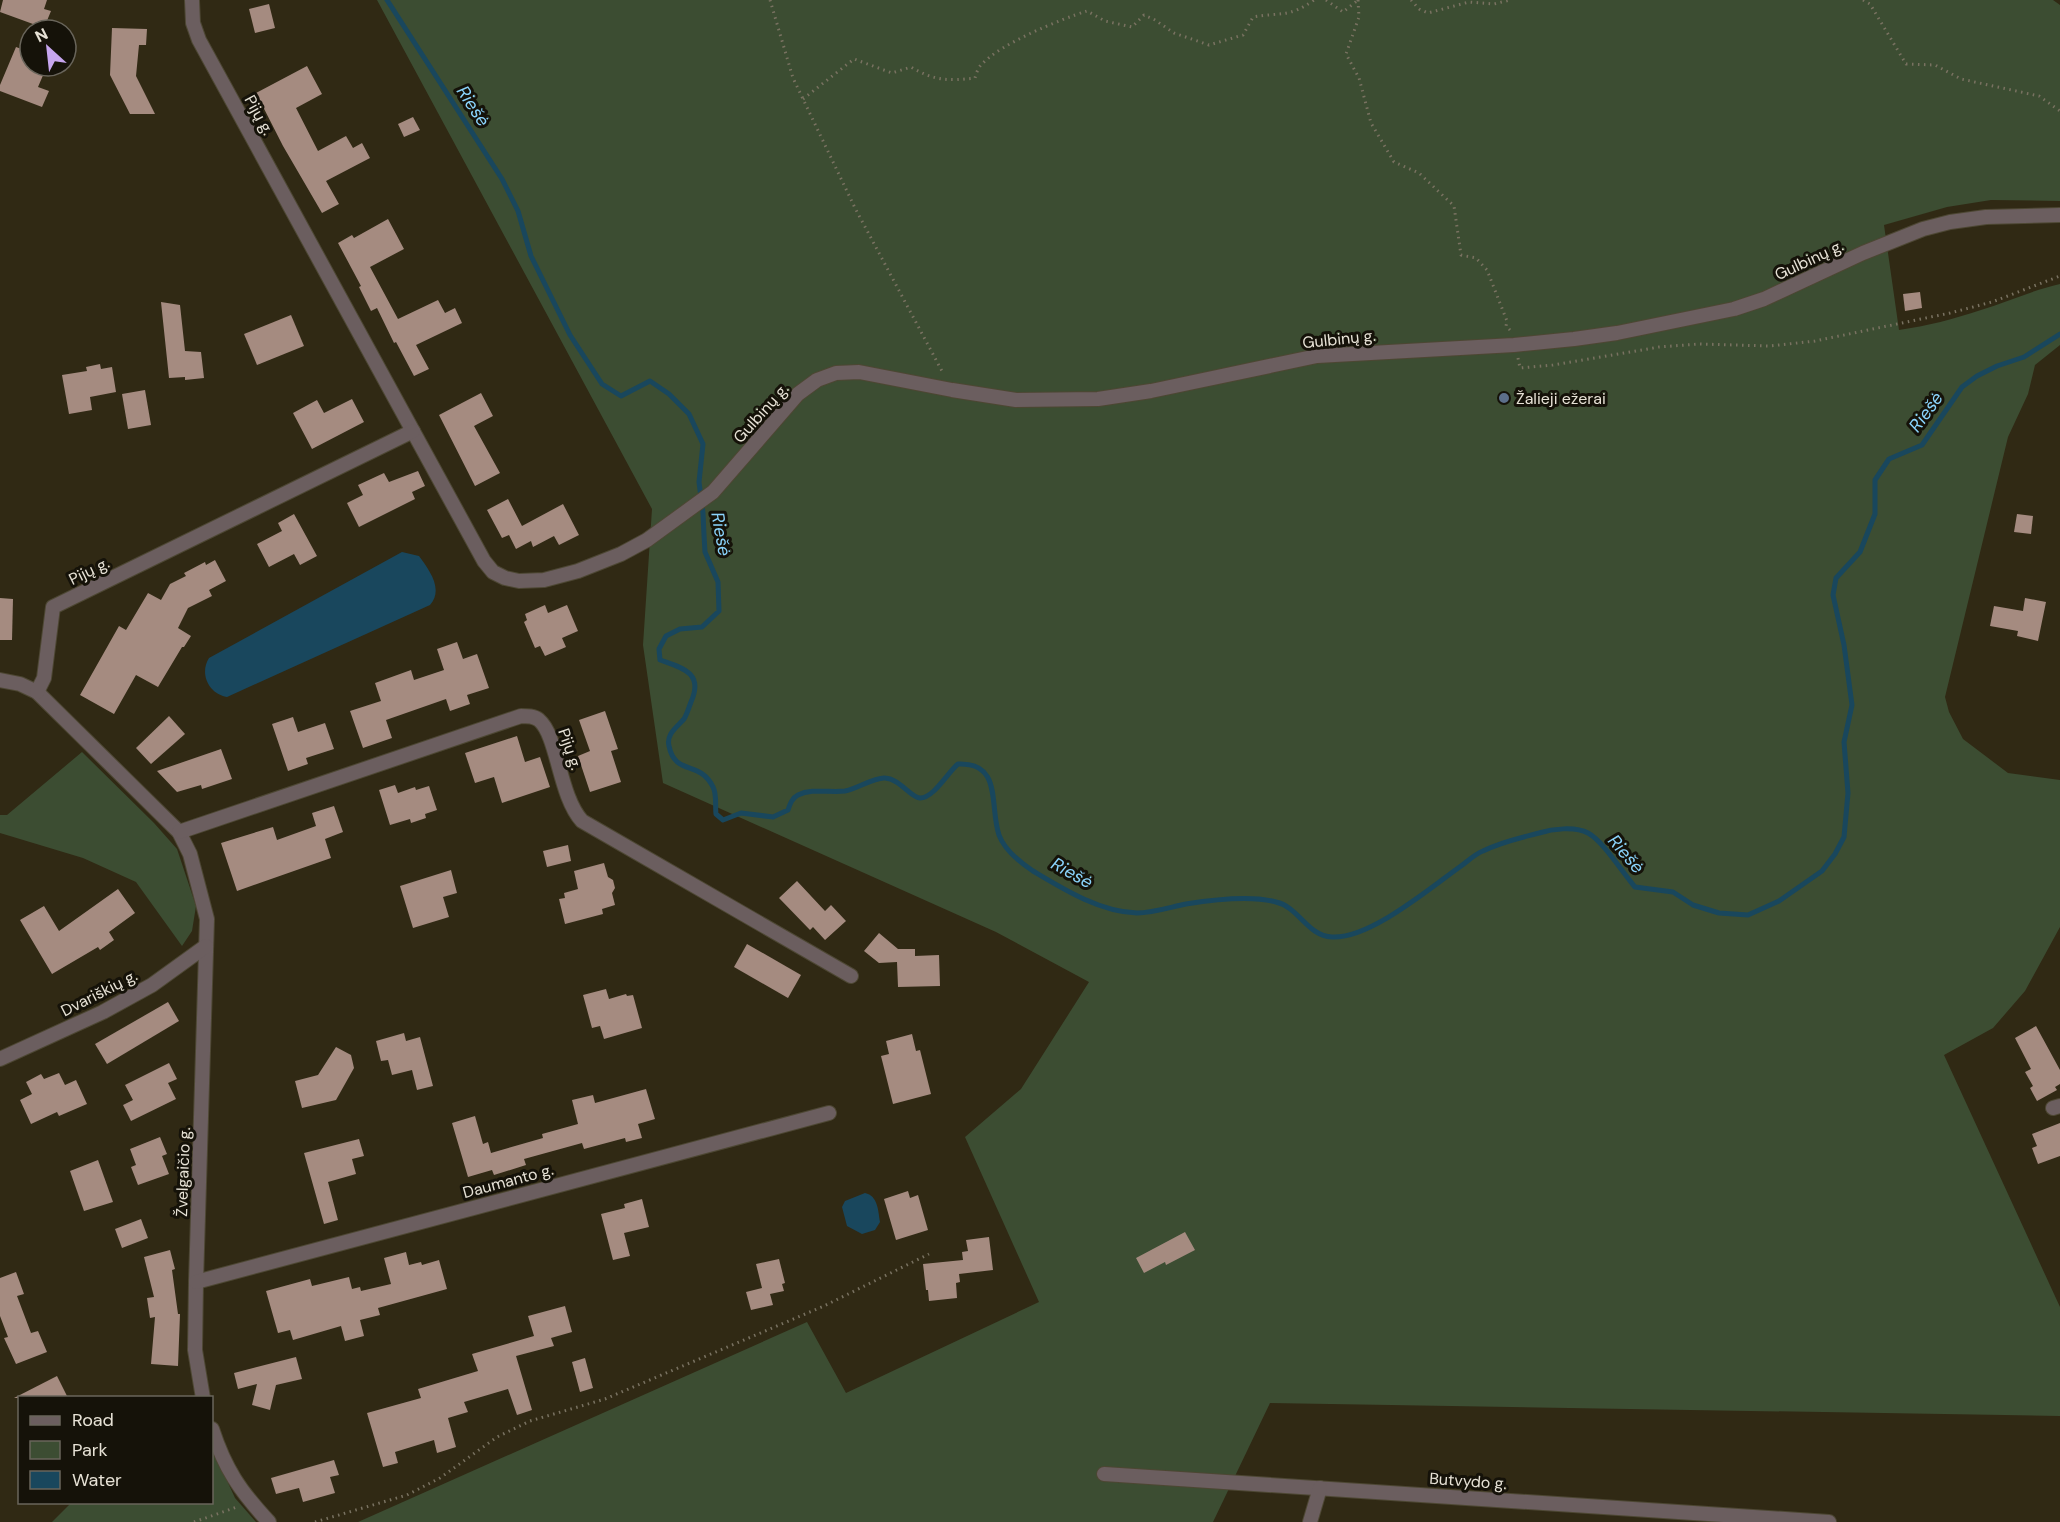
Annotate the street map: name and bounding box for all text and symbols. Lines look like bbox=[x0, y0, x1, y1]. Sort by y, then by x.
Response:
north arrow bbox=[18, 18, 78, 78]
text: N bbox=[31, 23, 51, 47]
water label: Riešė bbox=[451, 81, 495, 131]
street label: Pijų g. bbox=[240, 91, 278, 139]
street label: Gulbinų g. bbox=[1771, 235, 1847, 285]
street label: Gulbinų g. bbox=[1301, 325, 1377, 353]
street label: Gulbinų g. bbox=[729, 379, 793, 447]
water label: Riešė bbox=[1903, 387, 1949, 437]
place label: Žalieji ežerai bbox=[1516, 388, 1606, 409]
marker: Žalieji ežerai bbox=[1497, 391, 1511, 405]
water label: Riešė bbox=[705, 510, 737, 558]
street label: Pijų g. bbox=[65, 552, 113, 590]
street label: Pijų g. bbox=[553, 725, 587, 773]
water label: Riešė bbox=[1602, 829, 1650, 879]
water label: Riešė bbox=[1047, 852, 1097, 894]
street label: Dvariškių g. bbox=[57, 965, 141, 1021]
street label: Žvelgaičio g. bbox=[171, 1127, 195, 1217]
street label: Daumanto g. bbox=[460, 1159, 556, 1203]
legend bbox=[18, 1396, 213, 1504]
text: Road bbox=[72, 1408, 114, 1432]
text: Park bbox=[72, 1438, 108, 1462]
text: Water bbox=[72, 1468, 122, 1492]
street label: Butvydo g. bbox=[1429, 1468, 1507, 1494]

